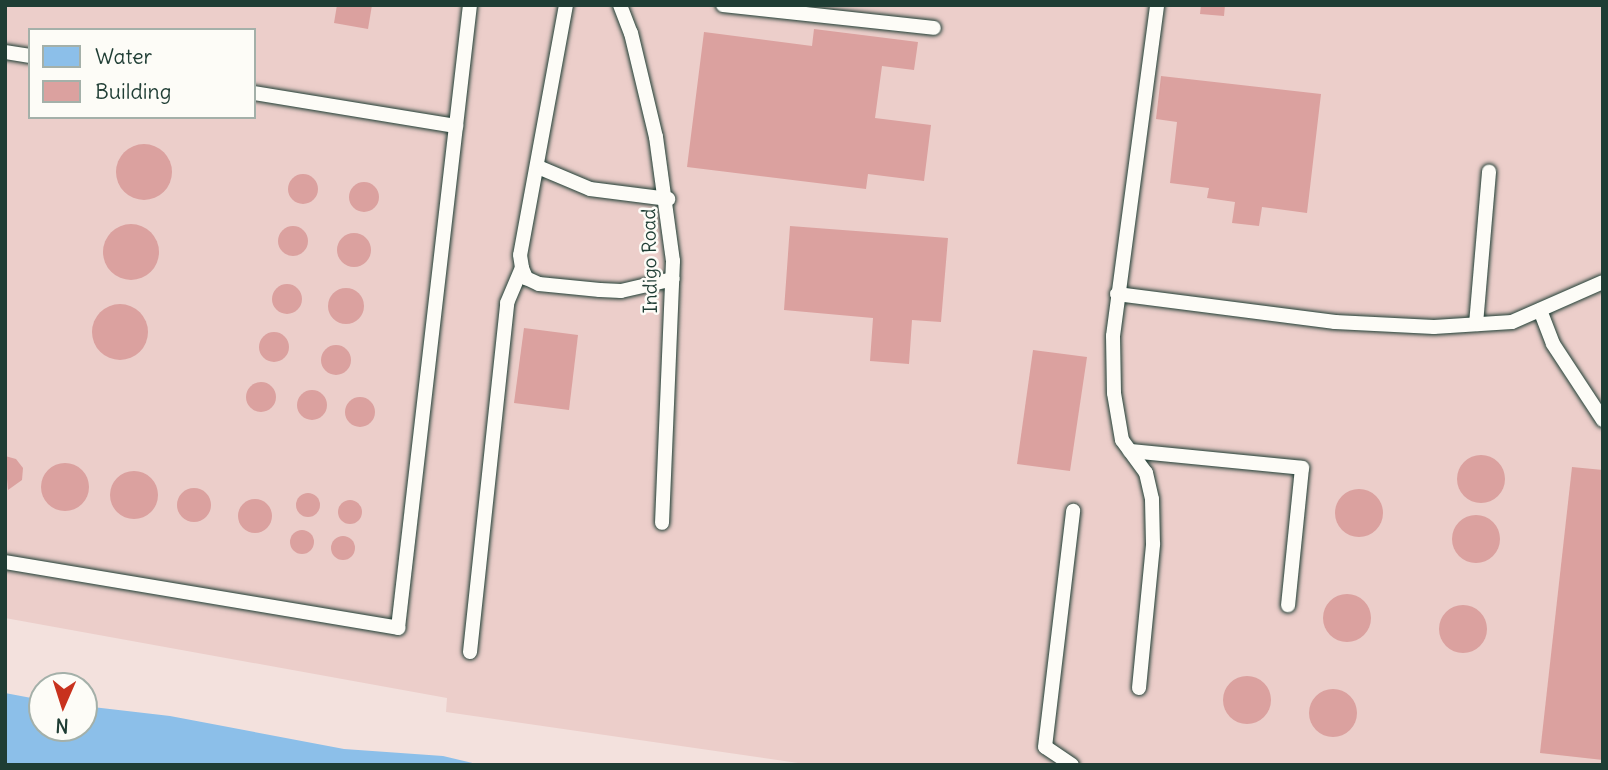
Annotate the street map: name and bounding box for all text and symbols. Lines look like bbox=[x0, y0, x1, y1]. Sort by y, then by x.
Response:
legend bbox=[28, 28, 256, 119]
text: Water bbox=[95, 43, 152, 70]
text: Building bbox=[95, 78, 171, 105]
street label: Indigo Road bbox=[638, 208, 662, 314]
north arrow bbox=[28, 672, 98, 742]
text: N bbox=[55, 714, 69, 738]

